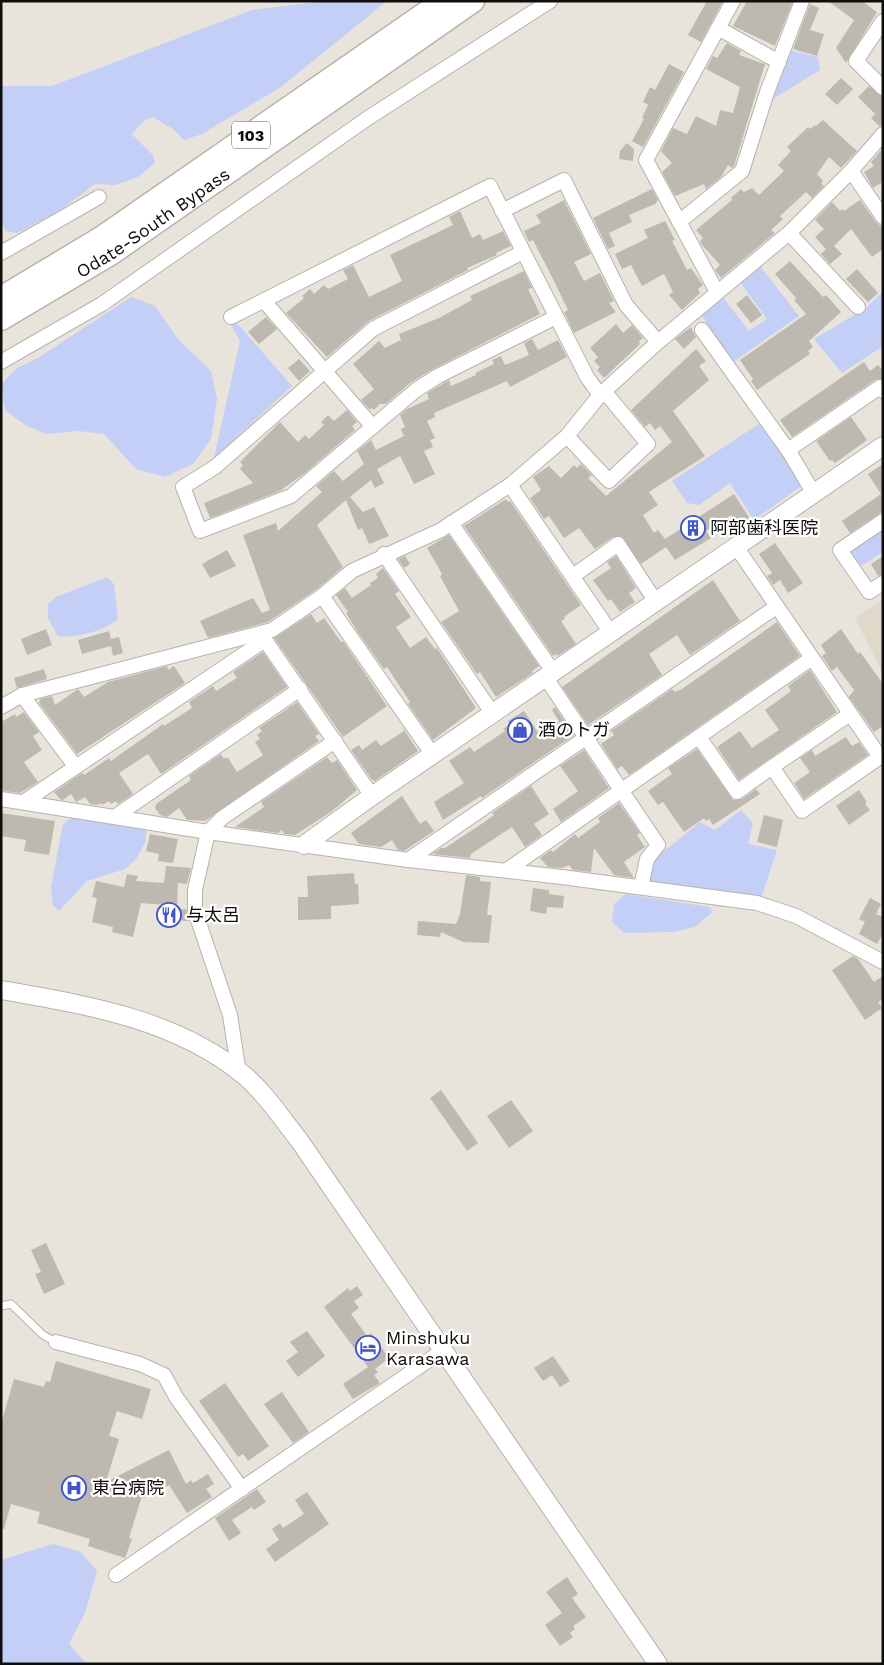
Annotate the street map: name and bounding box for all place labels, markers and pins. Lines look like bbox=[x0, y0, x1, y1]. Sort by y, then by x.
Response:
building icon: 阿部歯科医院 bbox=[680, 515, 706, 541]
place label: 阿部歯科医院 bbox=[710, 517, 818, 538]
shop icon: 酒のトガ bbox=[507, 717, 533, 743]
place label: 酒のトガ bbox=[538, 719, 610, 740]
restaurant icon: 与太呂 bbox=[156, 902, 182, 928]
place label: 与太呂 bbox=[186, 904, 240, 925]
place label: Minshuku Karasawa bbox=[386, 1327, 470, 1369]
hotel icon: Minshuku Karasawa bbox=[355, 1335, 381, 1361]
hospital icon: 東台病院 bbox=[61, 1475, 87, 1501]
place label: 東台病院 bbox=[92, 1477, 164, 1498]

